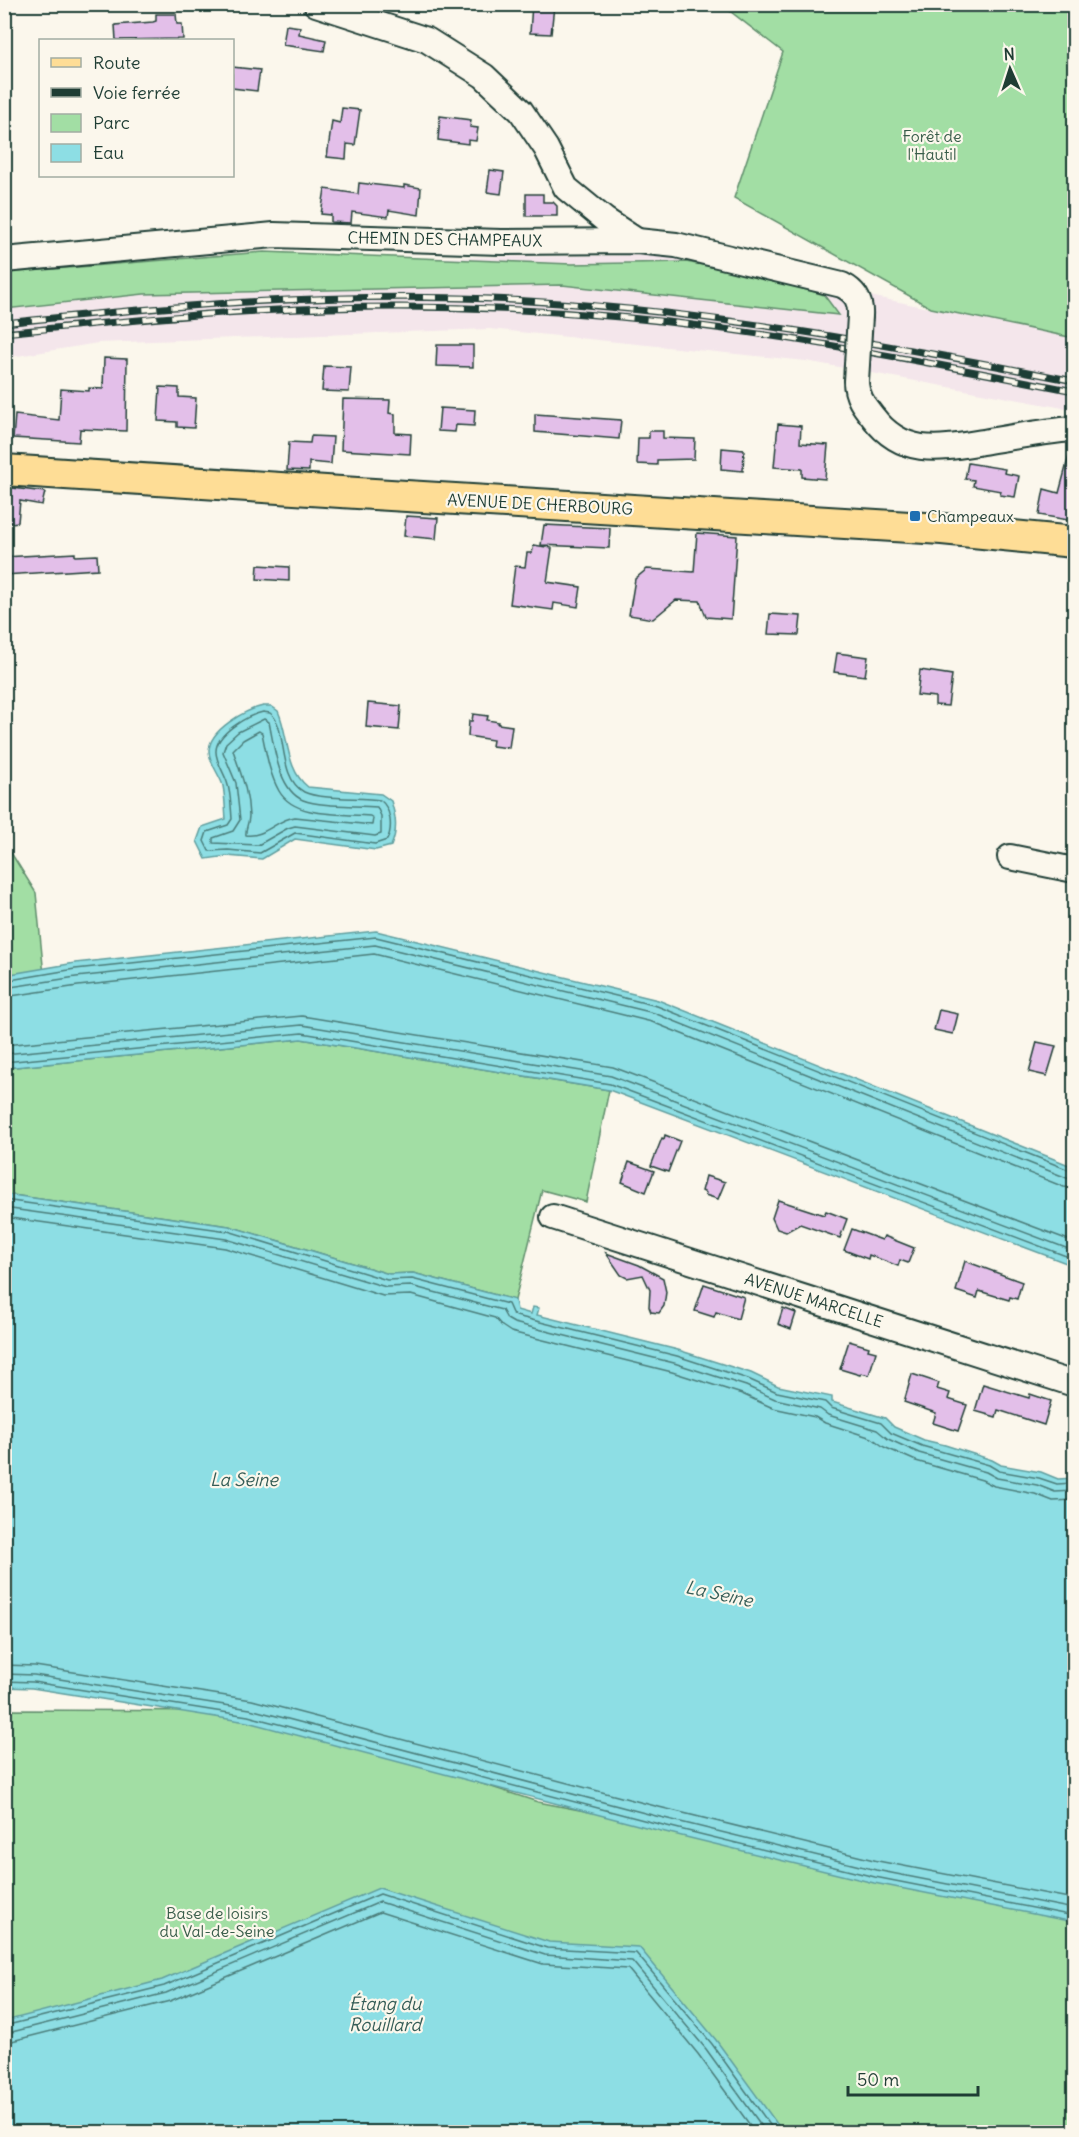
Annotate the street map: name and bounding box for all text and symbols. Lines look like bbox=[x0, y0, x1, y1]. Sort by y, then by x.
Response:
legend bbox=[39, 39, 234, 177]
north arrow bbox=[980, 39, 1040, 99]
text: N bbox=[1003, 44, 1015, 64]
text: Route bbox=[93, 51, 141, 74]
text: Voie ferrée bbox=[93, 81, 180, 104]
text: Parc bbox=[93, 111, 130, 134]
park label: Forêt de l'Hautil bbox=[902, 126, 962, 164]
text: Eau bbox=[93, 141, 124, 164]
street label: CHEMIN DES CHAMPEAUX bbox=[347, 227, 543, 251]
street label: AVENUE DE CHERBOURG bbox=[447, 489, 633, 519]
place label: Champeaux bbox=[927, 506, 1014, 526]
marker: Champeaux bbox=[908, 509, 922, 523]
street label: AVENUE MARCELLE bbox=[742, 1268, 886, 1332]
water label: La Seine bbox=[210, 1468, 279, 1491]
water label: La Seine bbox=[683, 1575, 756, 1612]
park label: Base de loisirs du Val-de-Seine bbox=[160, 1903, 274, 1941]
water label: Étang du Rouillard bbox=[349, 1992, 423, 2036]
scale bar bbox=[848, 2059, 978, 2097]
text: 50 m bbox=[857, 2068, 899, 2091]

